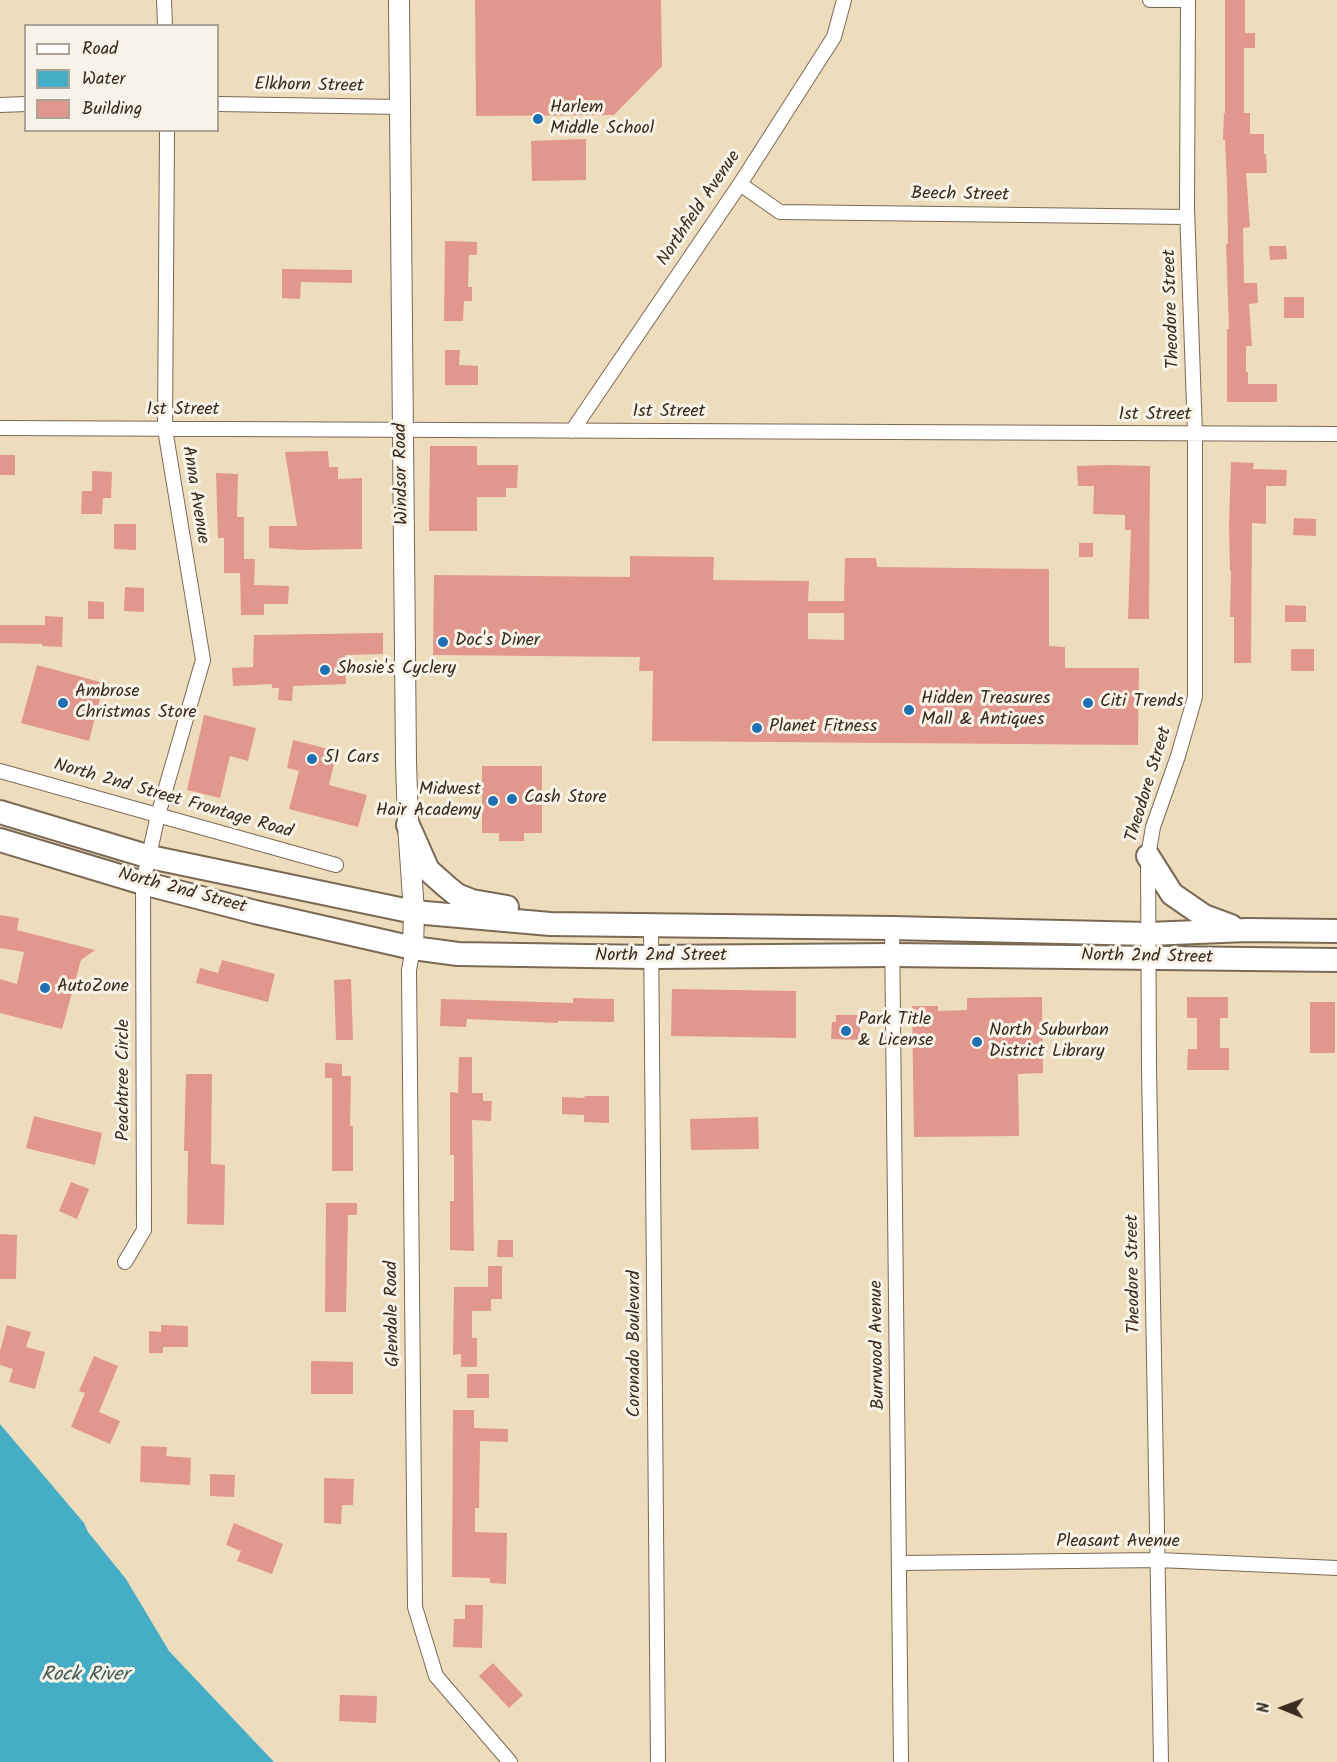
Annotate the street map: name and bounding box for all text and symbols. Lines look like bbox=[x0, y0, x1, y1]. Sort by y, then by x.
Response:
legend bbox=[24, 24, 219, 132]
text: Road bbox=[82, 35, 118, 64]
text: Water bbox=[82, 65, 126, 94]
street label: Elkhorn Street bbox=[254, 75, 364, 99]
text: Building bbox=[82, 95, 142, 124]
place label: Harlem Middle School bbox=[550, 98, 654, 140]
marker: Harlem Middle School bbox=[531, 112, 545, 126]
street label: Northfield Avenue bbox=[654, 147, 746, 271]
street label: Beech Street bbox=[911, 184, 1009, 208]
street label: Theodore Street bbox=[1160, 249, 1186, 369]
street label: 1st Street bbox=[146, 400, 220, 422]
street label: 1st Street bbox=[632, 402, 706, 424]
street label: 1st Street bbox=[1118, 405, 1192, 427]
street label: Windsor Road bbox=[391, 423, 415, 525]
street label: Anna Avenue bbox=[176, 445, 212, 545]
place label: Doc's Diner bbox=[455, 631, 540, 653]
marker: Doc's Diner bbox=[436, 635, 450, 649]
place label: Shosie's Cyclery bbox=[337, 659, 456, 681]
marker: Shosie's Cyclery bbox=[318, 663, 332, 677]
place label: Ambrose Christmas Store bbox=[75, 682, 197, 724]
place label: Hidden Treasures Mall & Antiques bbox=[921, 689, 1050, 732]
place label: Citi Trends bbox=[1100, 692, 1183, 714]
marker: Ambrose Christmas Store bbox=[56, 696, 70, 710]
marker: Citi Trends bbox=[1081, 696, 1095, 710]
marker: Hidden Treasures Mall & Antiques bbox=[902, 703, 916, 717]
place label: Planet Fitness bbox=[769, 717, 877, 739]
marker: Planet Fitness bbox=[750, 721, 764, 735]
street label: Theodore Street bbox=[1122, 725, 1178, 845]
place label: 51 Cars bbox=[324, 748, 379, 770]
marker: 51 Cars bbox=[305, 752, 319, 766]
street label: North 2nd Street Frontage Road bbox=[51, 755, 295, 845]
place label: Midwest Hair Academy bbox=[376, 780, 481, 822]
place label: Cash Store bbox=[524, 788, 606, 810]
marker: Cash Store bbox=[505, 792, 519, 806]
marker: Midwest Hair Academy bbox=[486, 794, 500, 808]
street label: North 2nd Street bbox=[115, 864, 249, 920]
street label: North 2nd Street bbox=[595, 946, 727, 968]
street label: North 2nd Street bbox=[1081, 946, 1213, 970]
place label: AutoZone bbox=[57, 977, 129, 999]
marker: AutoZone bbox=[38, 981, 52, 995]
place label: Park Title & License bbox=[858, 1010, 933, 1052]
street label: Peachtree Circle bbox=[114, 1019, 136, 1141]
place label: North Suburban District Library bbox=[989, 1021, 1109, 1064]
marker: Park Title & License bbox=[839, 1024, 853, 1038]
marker: North Suburban District Library bbox=[970, 1035, 984, 1049]
street label: Theodore Street bbox=[1123, 1214, 1147, 1334]
street label: Glendale Road bbox=[382, 1261, 406, 1367]
street label: Coronado Boulevard bbox=[625, 1270, 647, 1418]
street label: Burrwood Avenue bbox=[867, 1280, 891, 1410]
street label: Pleasant Avenue bbox=[1056, 1532, 1180, 1554]
water label: Rock River bbox=[41, 1665, 129, 1689]
north arrow bbox=[1253, 1678, 1313, 1738]
text: N bbox=[1252, 1702, 1277, 1713]

